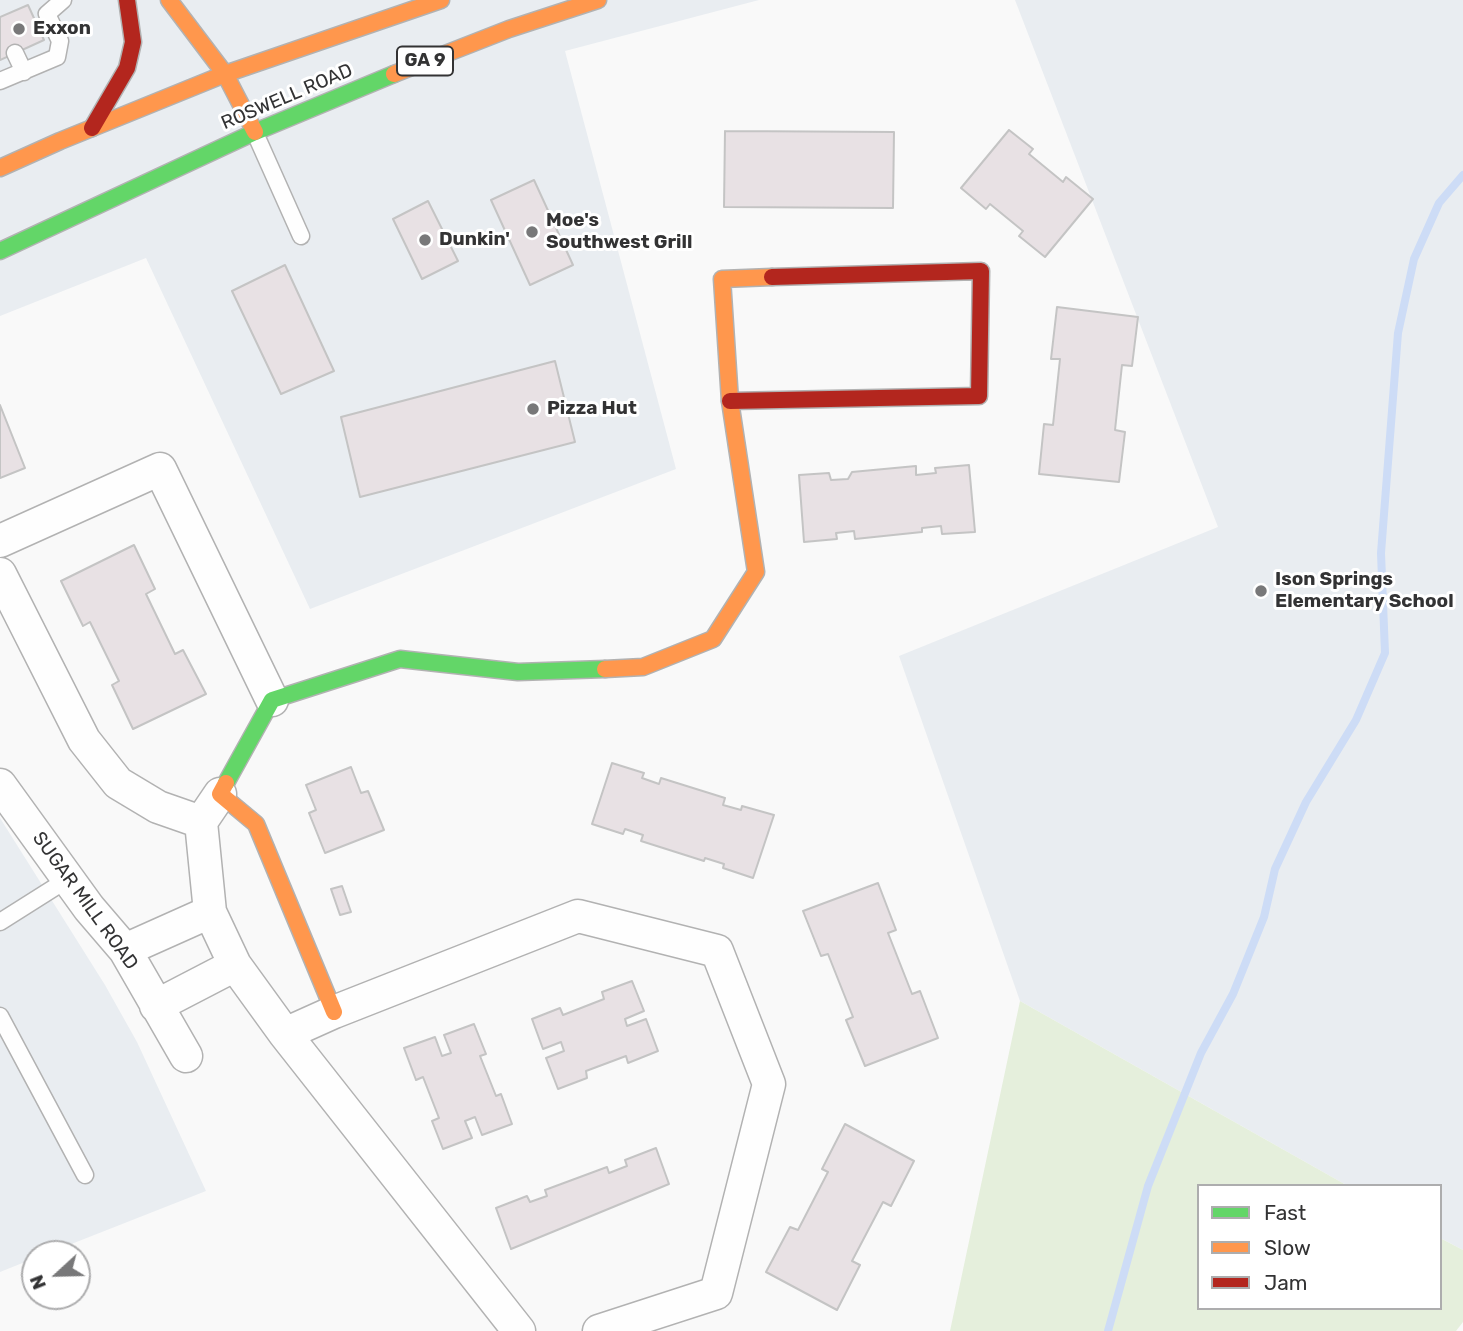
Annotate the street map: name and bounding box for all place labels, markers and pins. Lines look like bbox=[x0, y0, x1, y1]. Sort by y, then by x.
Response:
place label: Exxon bbox=[33, 18, 91, 40]
marker: Exxon bbox=[11, 21, 27, 37]
place label: Moe's Southwest Grill bbox=[546, 210, 692, 254]
marker: Moe's Southwest Grill bbox=[524, 224, 540, 240]
place label: Dunkin' bbox=[439, 229, 510, 251]
marker: Dunkin' bbox=[417, 232, 433, 248]
place label: Pizza Hut bbox=[547, 398, 637, 420]
marker: Pizza Hut bbox=[525, 401, 541, 417]
place label: Ison Springs Elementary School bbox=[1275, 569, 1454, 613]
marker: Ison Springs Elementary School bbox=[1253, 583, 1269, 599]

